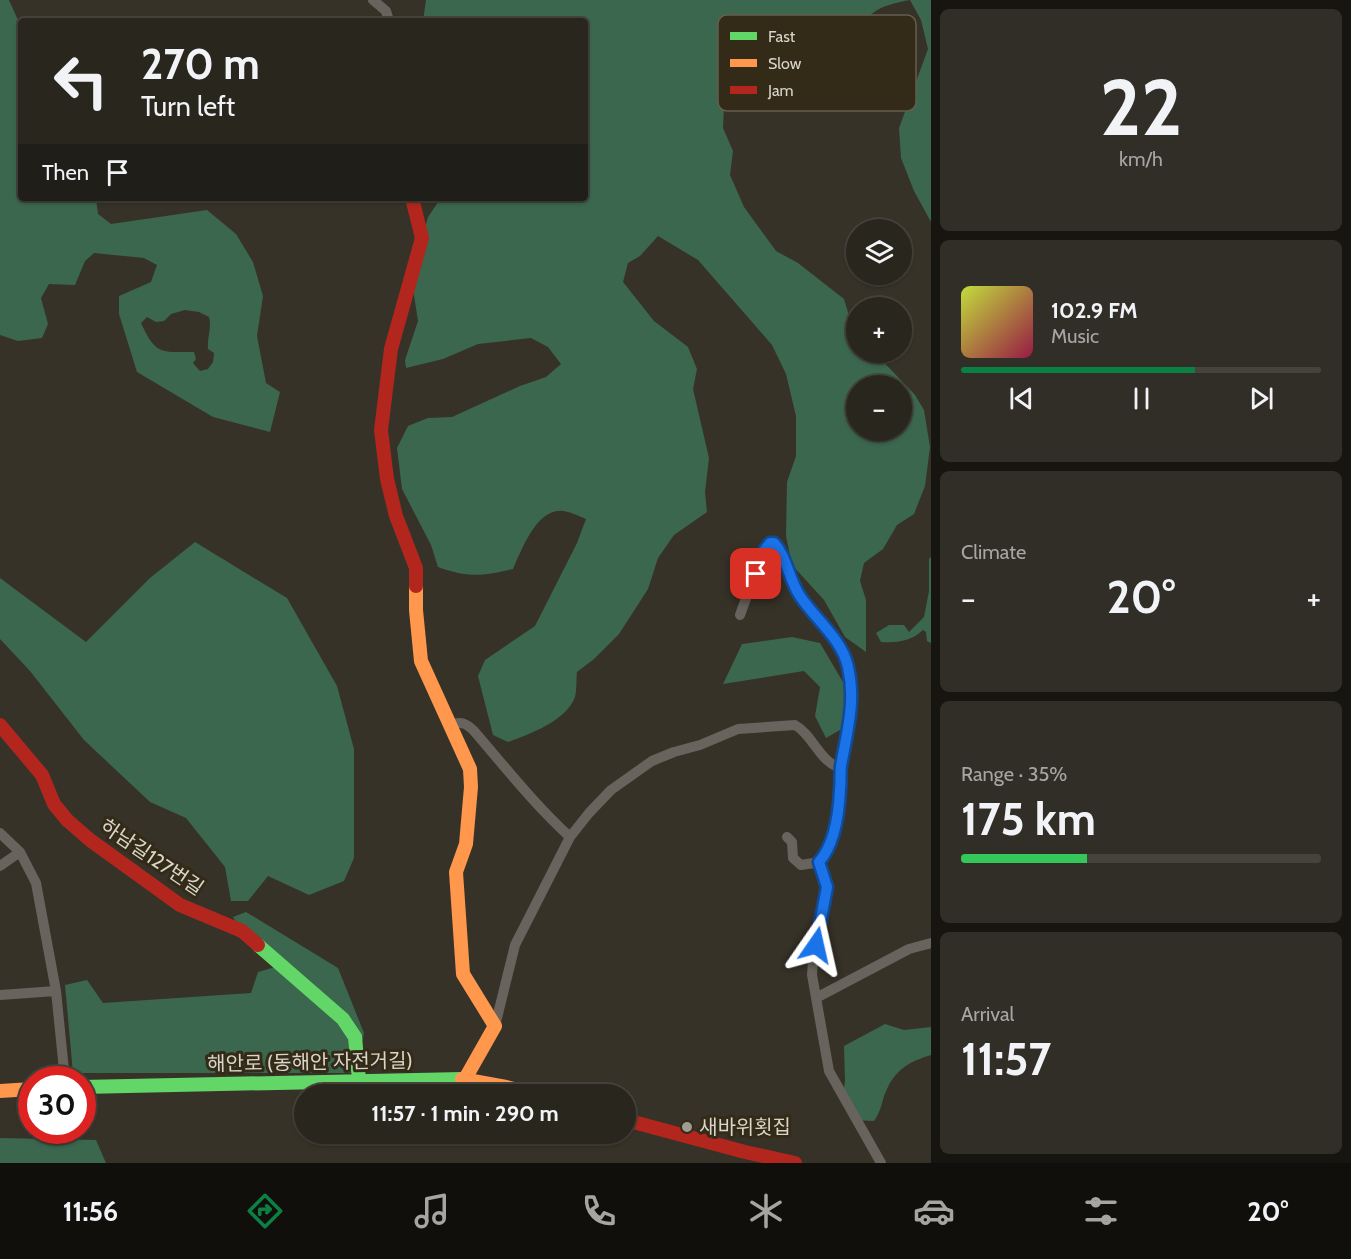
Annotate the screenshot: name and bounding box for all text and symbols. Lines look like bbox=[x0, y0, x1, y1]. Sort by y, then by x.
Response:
legend bbox=[718, 15, 916, 111]
text: Fast bbox=[768, 27, 796, 46]
text: 270 m bbox=[141, 38, 260, 90]
icon: left bbox=[42, 42, 120, 120]
text: Slow bbox=[768, 54, 802, 73]
text: 22 bbox=[1100, 60, 1182, 155]
text: Jam bbox=[767, 81, 794, 100]
text: Turn left bbox=[141, 90, 235, 123]
text: km/h bbox=[1119, 147, 1163, 171]
icon: arrive bbox=[101, 156, 134, 189]
text: Then bbox=[42, 159, 89, 186]
map controls bbox=[846, 219, 912, 441]
button: layers bbox=[846, 219, 912, 285]
button: + bbox=[846, 297, 912, 363]
text: 102.9 FM bbox=[1051, 297, 1138, 324]
text: Music bbox=[1051, 324, 1099, 348]
button: − bbox=[846, 375, 912, 441]
icon: previous bbox=[1005, 382, 1038, 415]
icon: pause bbox=[1125, 382, 1158, 415]
icon: next bbox=[1245, 382, 1278, 415]
text: Climate bbox=[961, 540, 1026, 564]
pin bbox=[730, 548, 781, 599]
icon: arrive bbox=[739, 557, 772, 590]
text: 20° bbox=[1107, 570, 1175, 624]
text: − bbox=[961, 578, 976, 618]
text: + bbox=[1306, 578, 1321, 618]
text: Range · 35% bbox=[961, 762, 1067, 786]
text: 175 km bbox=[961, 792, 1096, 846]
street label: 하남길127번길 bbox=[96, 814, 208, 900]
position arrow bbox=[784, 913, 848, 977]
text: Arrival bbox=[961, 1002, 1014, 1026]
text: 11:57 bbox=[961, 1032, 1051, 1086]
street label: 해안로 (동해안 자전거길) bbox=[207, 1048, 413, 1076]
speed limit sign: 30 bbox=[18, 1066, 96, 1144]
text: 11:57 · 1 min · 290 m bbox=[371, 1100, 559, 1127]
place label: 새바위횟집 bbox=[699, 1115, 791, 1139]
marker: 새바위횟집 bbox=[680, 1120, 694, 1134]
icon: directions bbox=[244, 1190, 286, 1232]
icon: music bbox=[411, 1190, 453, 1232]
icon: phone bbox=[578, 1190, 620, 1232]
icon: climate bbox=[745, 1190, 787, 1232]
icon: car bbox=[913, 1190, 955, 1232]
icon: filters bbox=[1080, 1190, 1122, 1232]
text: 11:56 bbox=[63, 1195, 118, 1228]
text: 20° bbox=[1247, 1195, 1288, 1228]

